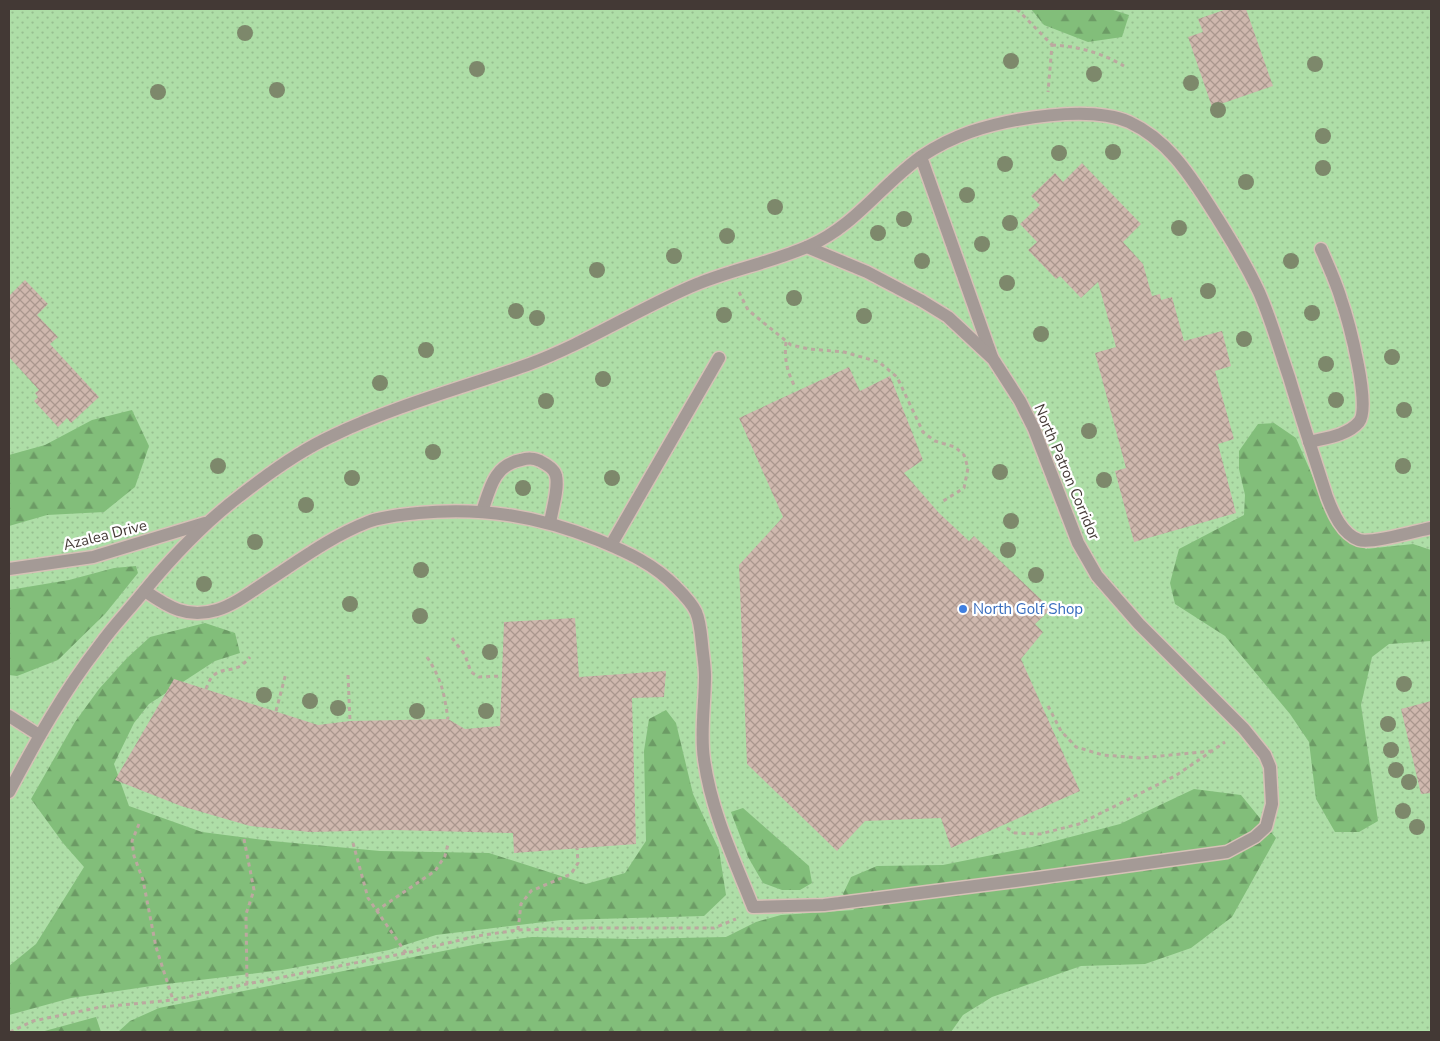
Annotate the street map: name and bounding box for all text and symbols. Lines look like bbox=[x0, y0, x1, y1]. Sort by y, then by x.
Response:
street label: North Patron Corridor bbox=[1029, 401, 1105, 544]
street label: Azalea Drive bbox=[61, 515, 149, 555]
place label: North Golf Shop bbox=[973, 599, 1083, 619]
marker: North Golf Shop bbox=[957, 603, 969, 615]

